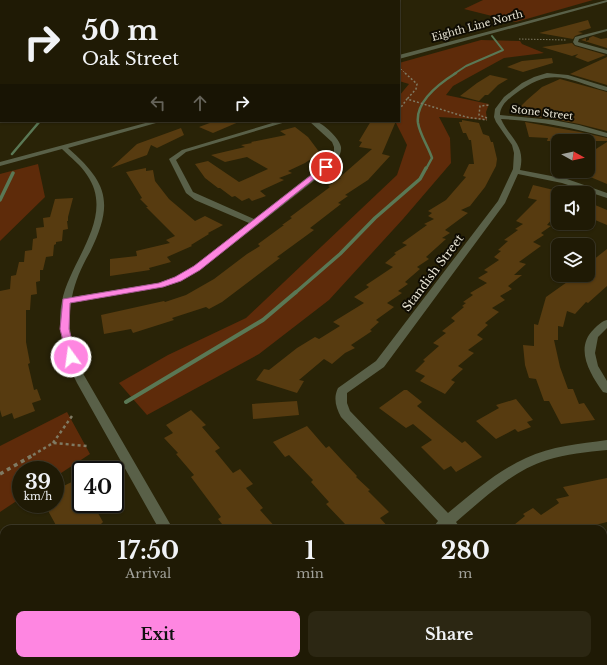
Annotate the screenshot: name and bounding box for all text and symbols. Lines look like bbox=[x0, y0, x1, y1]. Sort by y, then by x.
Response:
street label: Eighth Line North bbox=[430, 7, 524, 44]
text: 50 m bbox=[82, 13, 158, 48]
icon: right bbox=[16, 16, 68, 68]
text: Oak Street bbox=[82, 48, 179, 70]
icon: left bbox=[147, 92, 169, 114]
icon: ahead bbox=[189, 92, 211, 114]
icon: right bbox=[231, 92, 253, 114]
street label: Stone Street bbox=[510, 102, 574, 123]
north arrow bbox=[551, 134, 595, 178]
map controls bbox=[551, 134, 595, 282]
pin bbox=[309, 150, 343, 184]
icon: arrive bbox=[315, 156, 337, 178]
button: sound bbox=[551, 186, 595, 230]
street label: Standish Street bbox=[399, 231, 467, 314]
button: layers bbox=[551, 238, 595, 282]
position arrow bbox=[50, 336, 92, 378]
speed limit sign: 40 bbox=[72, 461, 124, 513]
text: 39 bbox=[25, 470, 51, 494]
text: km/h bbox=[24, 490, 52, 503]
text: 17:50 bbox=[117, 536, 179, 565]
text: 1 bbox=[305, 536, 315, 565]
text: 280 bbox=[441, 536, 490, 565]
text: Arrival bbox=[125, 565, 171, 582]
text: min bbox=[296, 565, 324, 582]
text: m bbox=[458, 565, 472, 582]
button: Exit bbox=[16, 611, 300, 657]
button: Share bbox=[308, 611, 591, 657]

